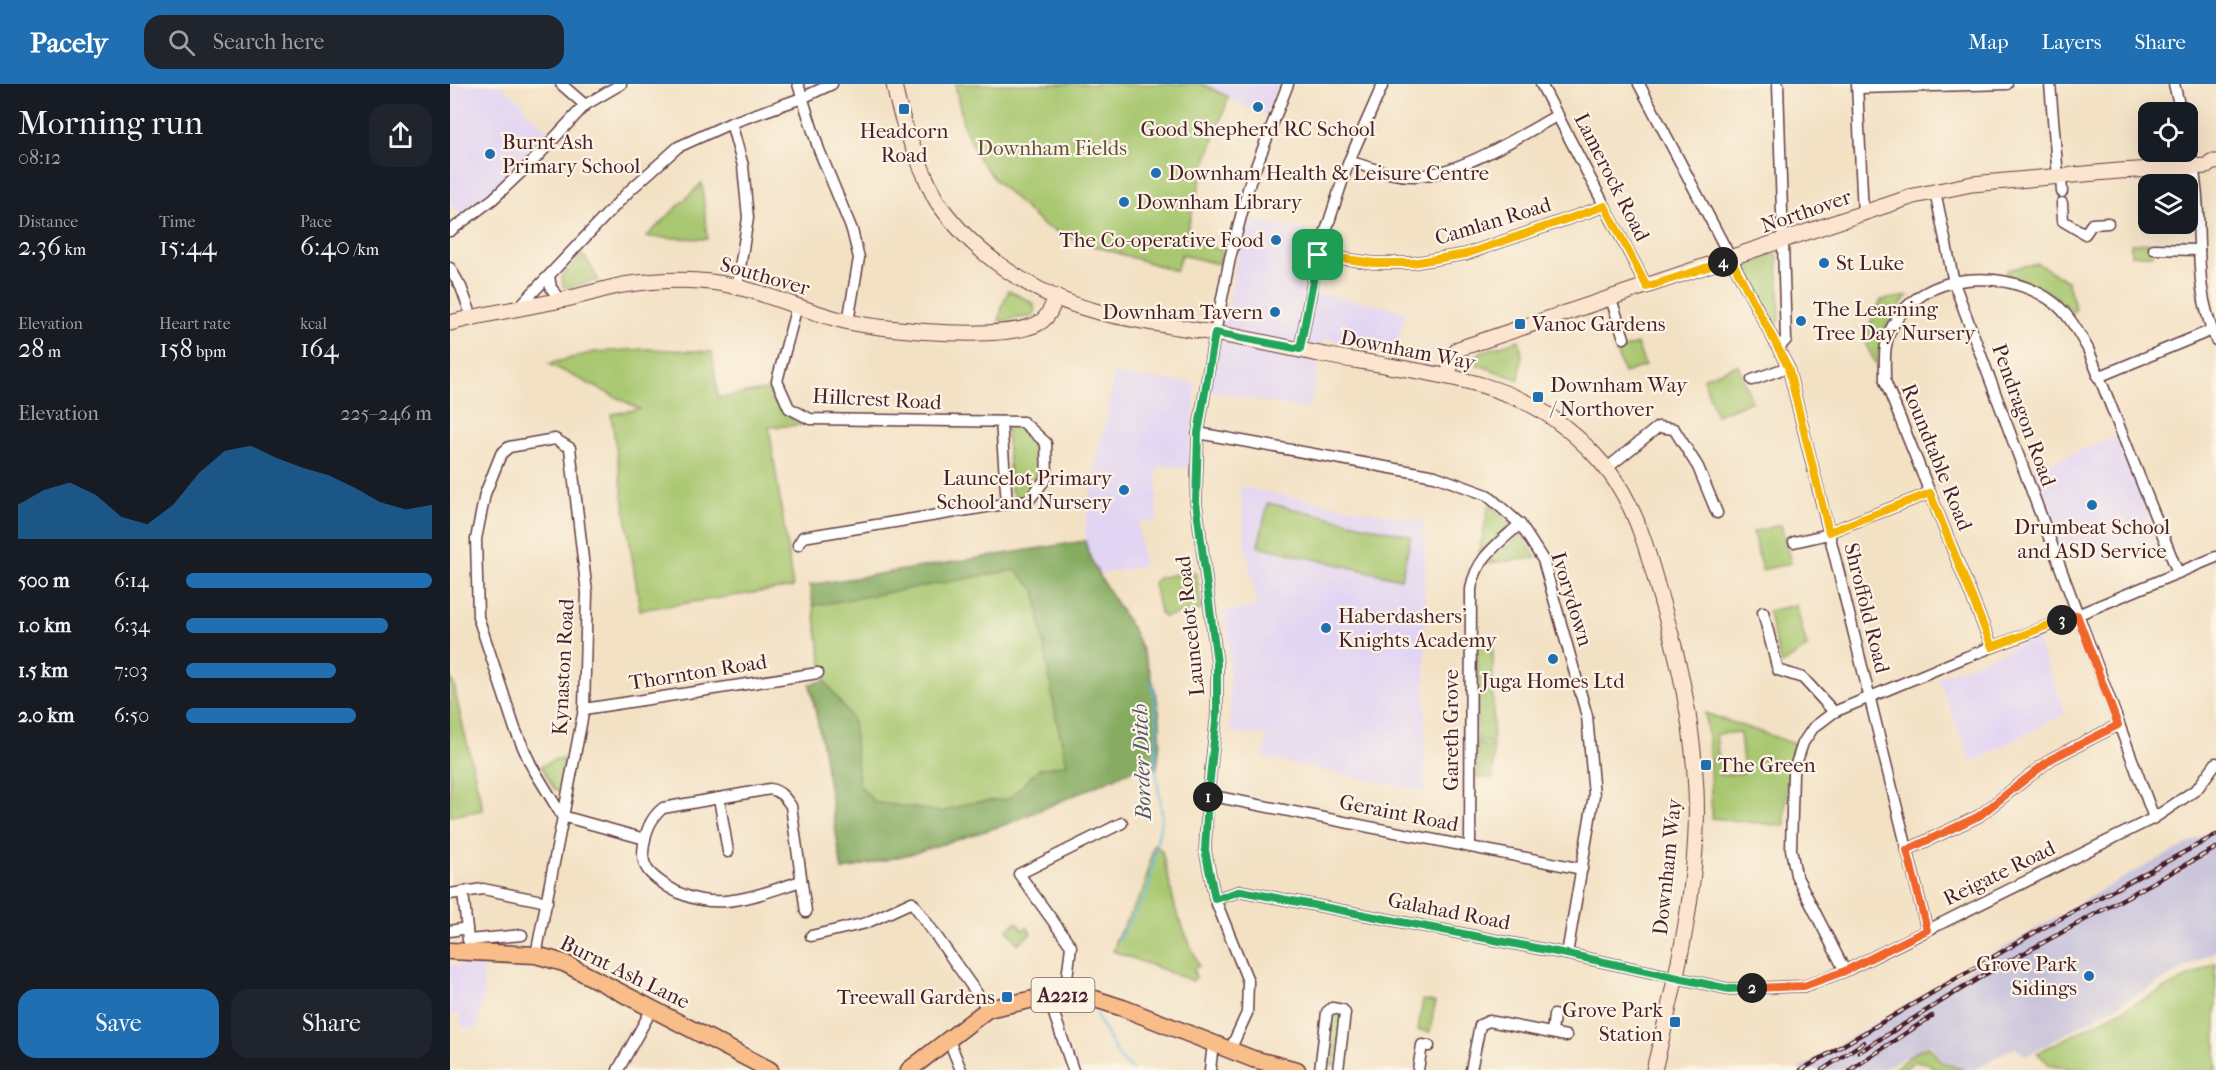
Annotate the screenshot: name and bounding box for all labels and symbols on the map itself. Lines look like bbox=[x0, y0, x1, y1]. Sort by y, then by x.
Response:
marker: Good Shepherd RC School bbox=[1251, 100, 1265, 114]
marker: Headcorn Road bbox=[897, 102, 911, 116]
street label: Lamerock Road bbox=[1569, 109, 1655, 246]
place label: Good Shepherd RC School bbox=[1141, 117, 1376, 141]
place label: Headcorn Road bbox=[860, 119, 948, 167]
place label: Burnt Ash Primary School bbox=[502, 130, 640, 178]
park label: Downham Fields bbox=[977, 136, 1127, 160]
marker: Burnt Ash Primary School bbox=[483, 147, 497, 161]
place label: Downham Health & Leisure Centre bbox=[1168, 161, 1489, 185]
marker: Downham Health & Leisure Centre bbox=[1149, 166, 1163, 180]
street label: Northover bbox=[1758, 184, 1854, 238]
place label: Downham Library bbox=[1136, 190, 1303, 214]
street label: Camlan Road bbox=[1432, 192, 1555, 250]
marker: Downham Library bbox=[1117, 195, 1131, 209]
place label: The Co-operative Food bbox=[1059, 228, 1265, 252]
pin bbox=[1292, 229, 1343, 280]
marker: The Co-operative Food bbox=[1269, 233, 1283, 247]
pin: 4 bbox=[1708, 247, 1738, 277]
place label: St Luke bbox=[1836, 251, 1904, 275]
street label: Southover bbox=[717, 252, 813, 300]
marker: St Luke bbox=[1817, 256, 1831, 270]
place label: The Learning Tree Day Nursery bbox=[1813, 297, 1976, 345]
place label: Downham Tavern bbox=[1102, 300, 1263, 324]
marker: Downham Tavern bbox=[1268, 305, 1282, 319]
place label: Vanoc Gardens bbox=[1531, 312, 1666, 336]
marker: The Learning Tree Day Nursery bbox=[1794, 314, 1808, 328]
marker: Vanoc Gardens bbox=[1513, 317, 1527, 331]
street label: Downham Way bbox=[1338, 325, 1478, 375]
street label: Pendragon Road bbox=[1987, 340, 2061, 490]
place label: Downham Way / Northover bbox=[1549, 373, 1688, 421]
street label: Roundtable Road bbox=[1897, 380, 1978, 534]
street label: Hillcrest Road bbox=[812, 384, 943, 414]
marker: Downham Way / Northover bbox=[1531, 390, 1545, 404]
place label: Launcelot Primary School and Nursery bbox=[936, 466, 1113, 514]
marker: Launcelot Primary School and Nursery bbox=[1117, 483, 1131, 497]
marker: Drumbeat School and ASD Service bbox=[2085, 498, 2099, 512]
place label: Drumbeat School and ASD Service bbox=[2014, 515, 2170, 563]
street label: Shroffold Road bbox=[1839, 540, 1895, 676]
street label: Ivorydown bbox=[1546, 549, 1598, 649]
street label: Launcelot Road bbox=[1171, 554, 1209, 697]
street label: Kynaston Road bbox=[547, 598, 579, 736]
place label: Haberdashers' Knights Academy bbox=[1338, 604, 1497, 652]
pin: 3 bbox=[2047, 605, 2077, 635]
marker: Haberdashers' Knights Academy bbox=[1319, 621, 1333, 635]
street label: Thornton Road bbox=[627, 649, 769, 695]
marker: Juga Homes Ltd bbox=[1546, 652, 1560, 666]
street label: Gareth Grove bbox=[1439, 669, 1463, 791]
place label: Juga Homes Ltd bbox=[1479, 669, 1625, 693]
water label: Border Ditch bbox=[1127, 703, 1157, 822]
place label: The Green bbox=[1718, 753, 1816, 777]
marker: The Green bbox=[1699, 758, 1713, 772]
pin: 1 bbox=[1193, 782, 1223, 812]
street label: Geraint Road bbox=[1337, 790, 1461, 836]
street label: Downham Way bbox=[1648, 797, 1686, 937]
street label: Reigate Road bbox=[1939, 835, 2059, 910]
street label: Galahad Road bbox=[1386, 887, 1513, 935]
street label: Burnt Ash Lane bbox=[556, 930, 694, 1014]
place label: Grove Park Sidings bbox=[1976, 952, 2077, 1000]
marker: Grove Park Sidings bbox=[2082, 969, 2096, 983]
pin: 2 bbox=[1737, 973, 1767, 1003]
road number: A2212 bbox=[1032, 978, 1094, 1012]
place label: Treewall Gardens bbox=[837, 985, 995, 1009]
marker: Treewall Gardens bbox=[1000, 990, 1014, 1004]
place label: Grove Park Station bbox=[1562, 998, 1663, 1046]
marker: Grove Park Station bbox=[1668, 1015, 1682, 1029]

